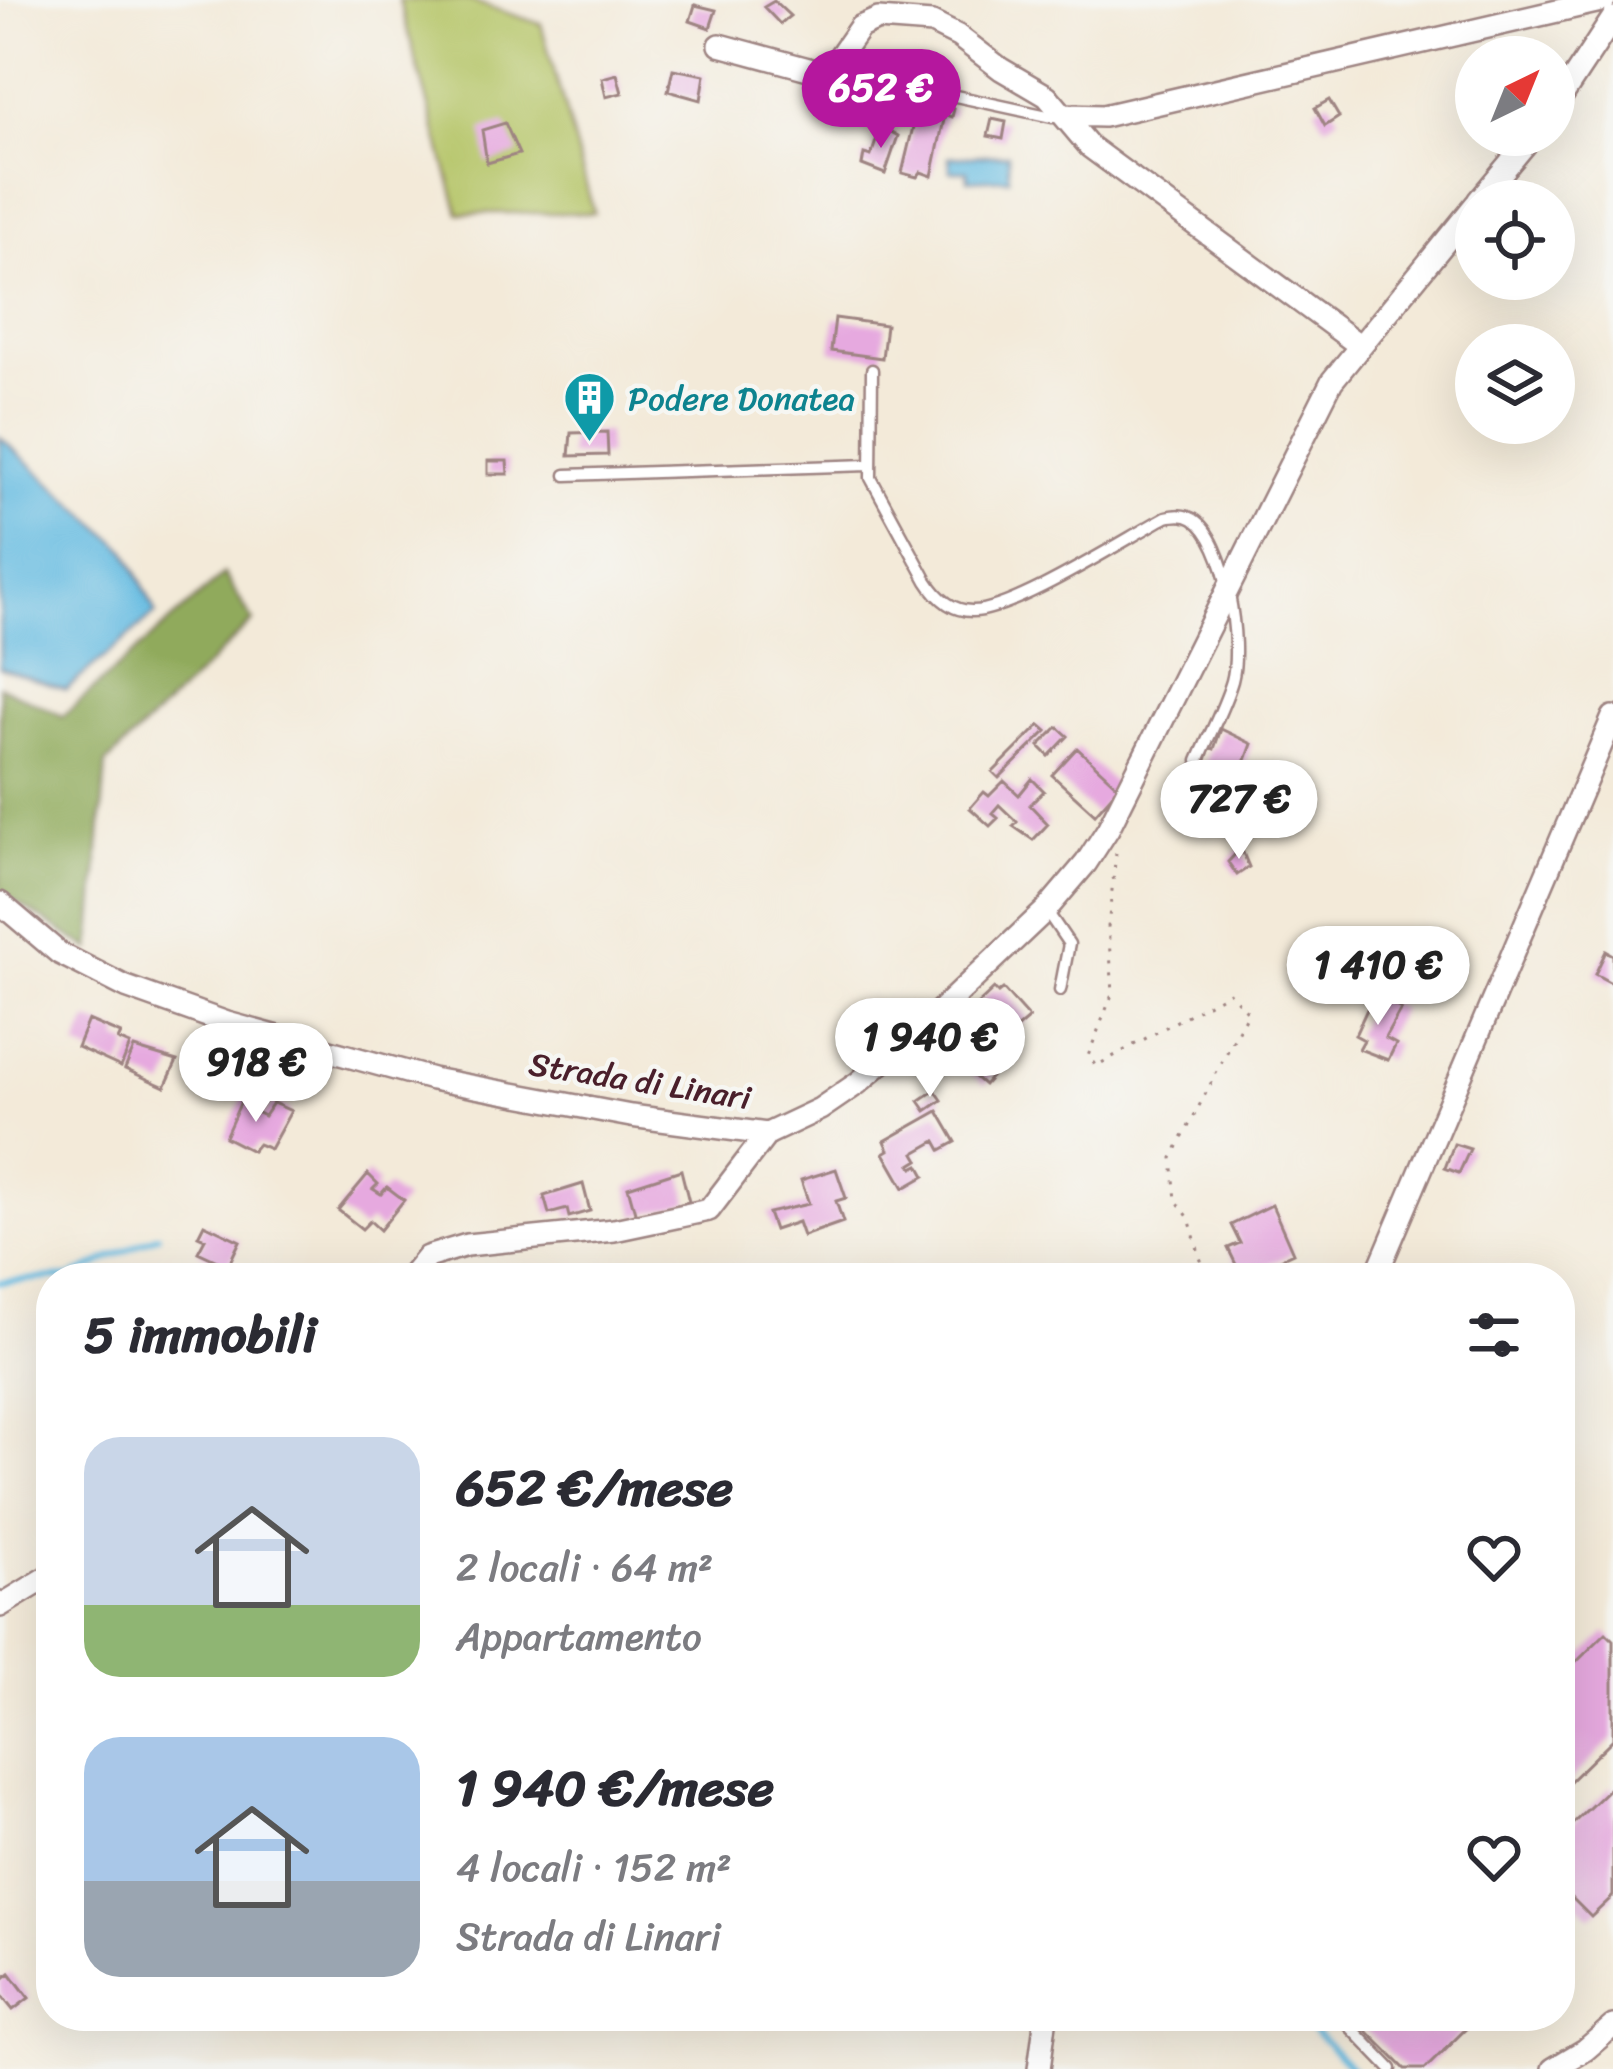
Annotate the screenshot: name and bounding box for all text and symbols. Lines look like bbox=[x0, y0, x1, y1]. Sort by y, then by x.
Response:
north arrow bbox=[1455, 36, 1575, 156]
map controls bbox=[1455, 36, 1575, 444]
pin: 652 € bbox=[797, 49, 965, 151]
text: 652 € bbox=[829, 53, 933, 122]
button: locate bbox=[1455, 180, 1575, 300]
button: layers bbox=[1455, 324, 1575, 444]
building icon: Podere Donatea bbox=[561, 370, 617, 444]
place label: Podere Donatea bbox=[628, 370, 855, 428]
pin: 727 € bbox=[1155, 760, 1323, 862]
text: 727 € bbox=[1187, 764, 1291, 833]
pin: 1 410 € bbox=[1267, 926, 1489, 1028]
text: 1 410 € bbox=[1314, 930, 1442, 999]
pin: 1 940 € bbox=[819, 998, 1041, 1100]
text: 1 940 € bbox=[862, 1002, 998, 1071]
pin: 918 € bbox=[172, 1023, 340, 1125]
text: 918 € bbox=[206, 1027, 306, 1096]
street label: Strada di Linari bbox=[525, 1035, 756, 1127]
text: 5 immobili bbox=[84, 1290, 317, 1380]
icon: filters bbox=[1461, 1302, 1527, 1368]
text: 652 €/mese bbox=[456, 1443, 733, 1533]
icon: home bbox=[180, 1485, 324, 1629]
icon: heart bbox=[1461, 1524, 1527, 1590]
text: 2 locali · 64 m² bbox=[456, 1533, 713, 1602]
text: Appartamento bbox=[456, 1602, 702, 1671]
text: 1 940 €/mese bbox=[456, 1743, 774, 1833]
icon: home bbox=[180, 1785, 324, 1929]
icon: heart bbox=[1461, 1824, 1527, 1890]
text: 4 locali · 152 m² bbox=[456, 1833, 732, 1902]
text: Strada di Linari bbox=[456, 1902, 721, 1971]

